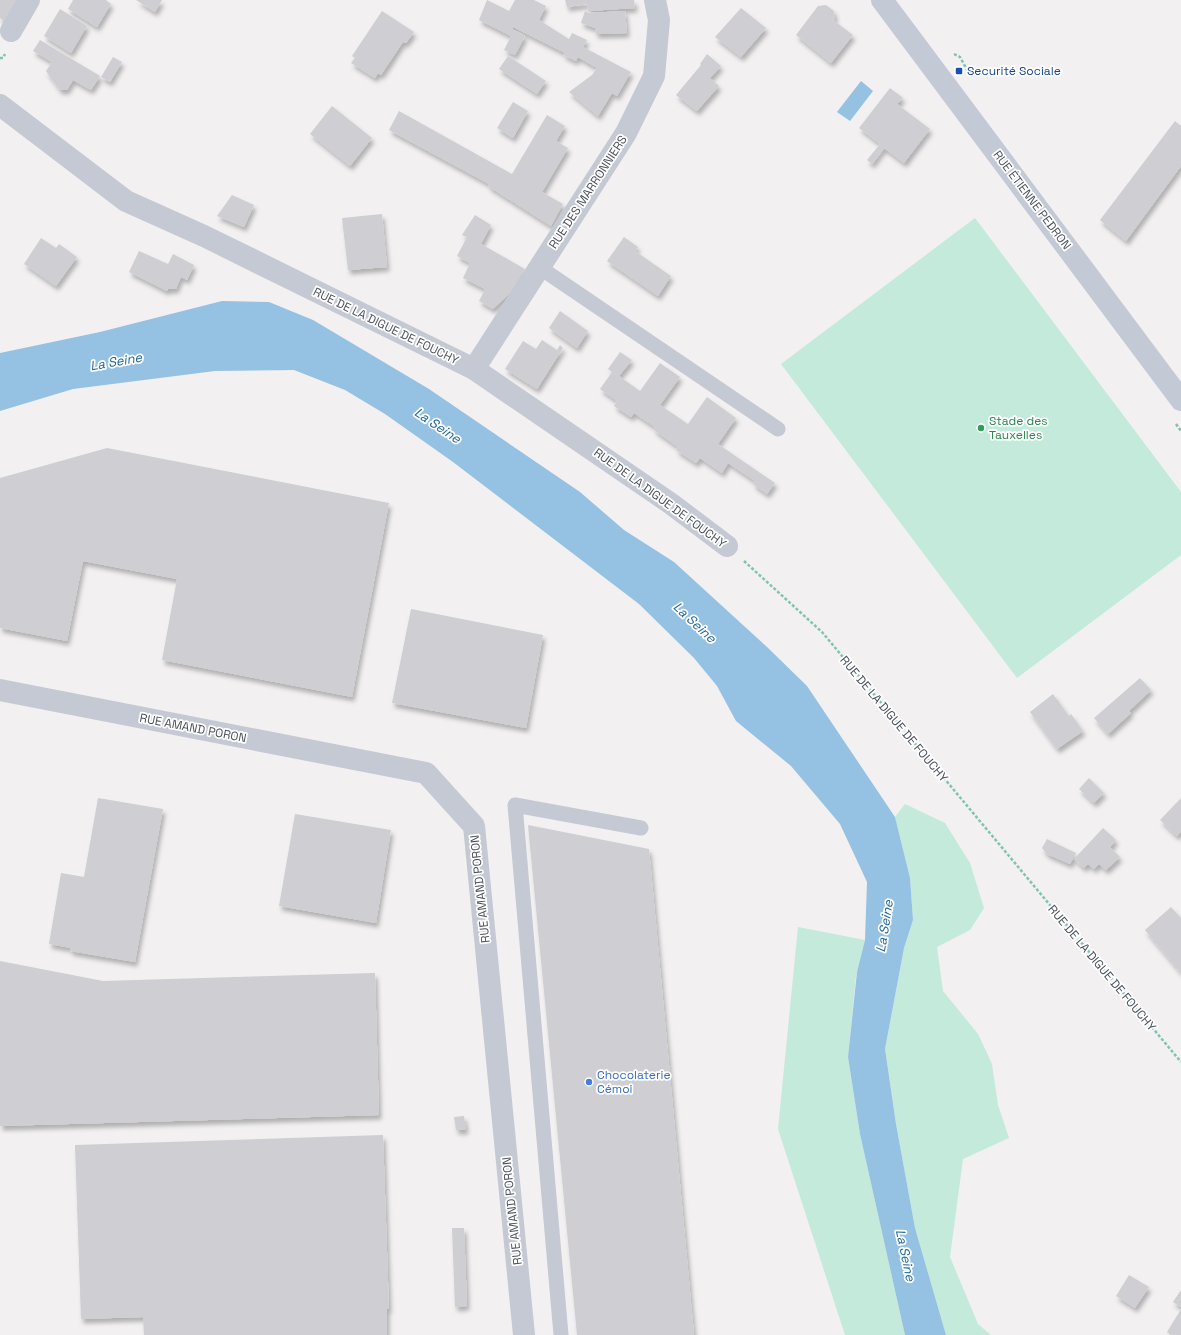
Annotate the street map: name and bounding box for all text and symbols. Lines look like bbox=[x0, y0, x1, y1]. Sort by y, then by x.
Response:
place label: Securité Sociale bbox=[967, 63, 1061, 79]
marker: Securité Sociale bbox=[954, 66, 964, 76]
street label: RUE DES MARRONNIERS bbox=[545, 132, 631, 252]
street label: RUE ÉTIENNE PEDRON bbox=[989, 147, 1075, 253]
street label: RUE DE LA DIGUE DE FOUCHY bbox=[311, 284, 462, 369]
water label: La Seine bbox=[89, 348, 145, 374]
water label: La Seine bbox=[411, 404, 465, 448]
place label: Stade des Tauxelles bbox=[989, 413, 1048, 443]
marker: Stade des Tauxelles bbox=[976, 423, 986, 433]
street label: RUE DE LA DIGUE DE FOUCHY bbox=[591, 445, 730, 552]
water label: La Seine bbox=[670, 598, 721, 647]
street label: RUE DE LA DIGUE DE FOUCHY bbox=[836, 653, 952, 786]
street label: RUE AMAND PORON bbox=[138, 710, 248, 746]
street label: RUE AMAND PORON bbox=[466, 834, 494, 944]
water label: La Seine bbox=[872, 898, 897, 953]
street label: RUE DE LA DIGUE DE FOUCHY bbox=[1044, 902, 1160, 1035]
place label: Chocolaterie Cémoi bbox=[597, 1067, 671, 1097]
marker: Chocolaterie Cémoi bbox=[584, 1077, 594, 1087]
street label: RUE AMAND PORON bbox=[498, 1156, 526, 1266]
water label: La Seine bbox=[892, 1228, 920, 1284]

